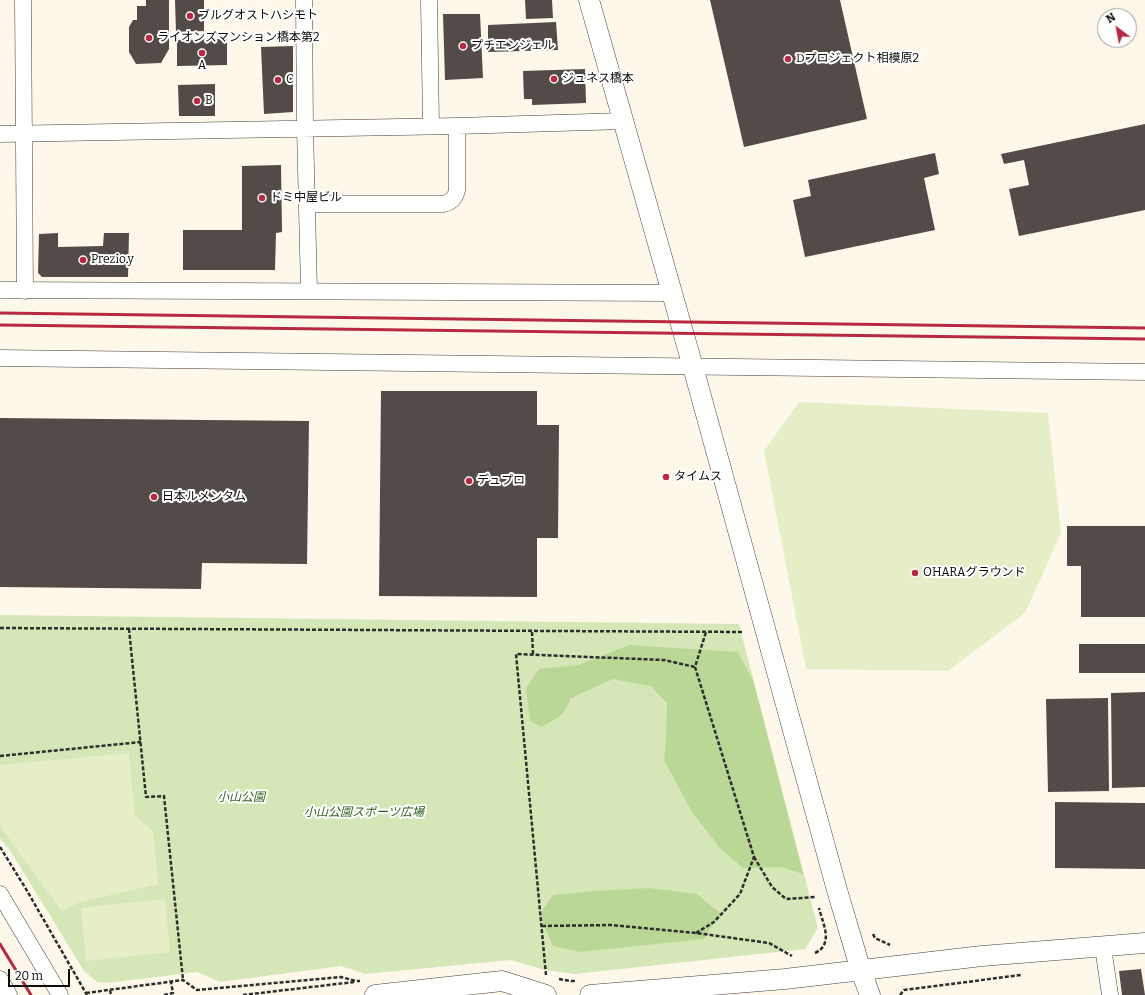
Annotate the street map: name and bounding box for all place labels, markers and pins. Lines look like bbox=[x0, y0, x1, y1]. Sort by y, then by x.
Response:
place label: ブルグオストハシモト bbox=[198, 9, 318, 23]
marker: ブルグオストハシモト bbox=[185, 11, 195, 21]
place label: ライオンズマンション橋本第2 bbox=[157, 31, 320, 45]
marker: ライオンズマンション橋本第2 bbox=[144, 33, 154, 43]
place label: プチエンジェル bbox=[471, 39, 555, 53]
marker: プチエンジェル bbox=[458, 41, 468, 51]
marker: A bbox=[197, 48, 207, 58]
place label: Dプロジェクト相模原2 bbox=[796, 52, 919, 66]
marker: Dプロジェクト相模原2 bbox=[783, 54, 793, 64]
place label: A bbox=[198, 59, 206, 73]
place label: ジュネス橋本 bbox=[562, 72, 634, 86]
place label: C bbox=[286, 73, 294, 87]
marker: ジュネス橋本 bbox=[549, 74, 559, 84]
marker: C bbox=[273, 75, 283, 85]
place label: B bbox=[205, 94, 213, 108]
marker: B bbox=[192, 96, 202, 106]
place label: ドミ中屋ビル bbox=[270, 191, 342, 205]
marker: ドミ中屋ビル bbox=[257, 193, 267, 203]
place label: Prezio.y bbox=[91, 253, 134, 267]
marker: Prezio.y bbox=[78, 255, 88, 265]
place label: タイムス bbox=[674, 470, 722, 484]
marker: タイムス bbox=[661, 472, 671, 482]
place label: デュプロ bbox=[477, 474, 525, 488]
marker: デュプロ bbox=[464, 476, 474, 486]
place label: 日本ルメンタム bbox=[162, 490, 246, 504]
marker: 日本ルメンタム bbox=[149, 492, 159, 502]
place label: OHARAグラウンド bbox=[923, 566, 1026, 580]
marker: OHARAグラウンド bbox=[910, 568, 920, 578]

